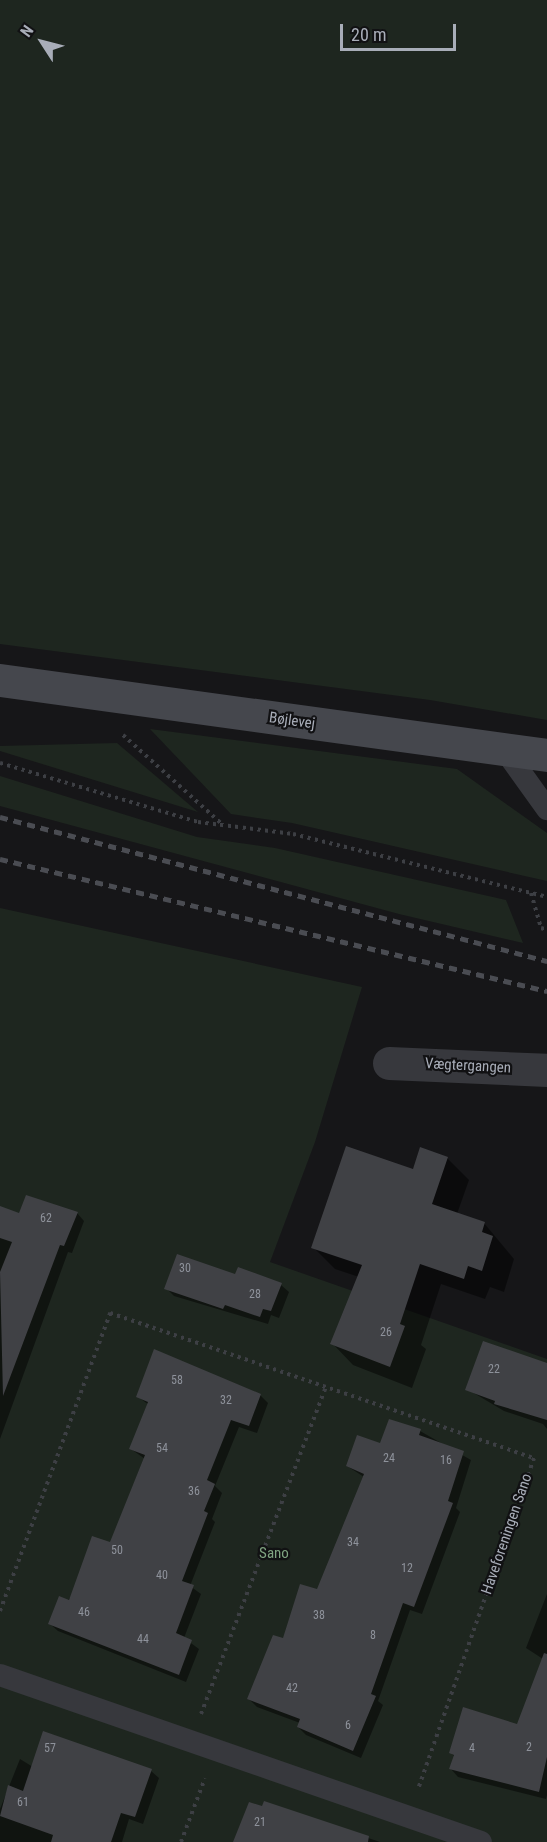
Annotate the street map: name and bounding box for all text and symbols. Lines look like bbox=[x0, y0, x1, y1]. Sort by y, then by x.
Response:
north arrow bbox=[12, 12, 72, 72]
scale bar bbox=[343, 12, 458, 50]
text: N bbox=[16, 22, 38, 41]
text: 20 m bbox=[351, 24, 386, 45]
street label: Bøjlevej bbox=[268, 709, 316, 733]
street label: Vægtergangen bbox=[424, 1055, 512, 1077]
house number: 62 bbox=[40, 1212, 52, 1226]
house number: 30 bbox=[179, 1262, 191, 1276]
house number: 28 bbox=[249, 1288, 261, 1302]
house number: 26 bbox=[380, 1326, 392, 1340]
house number: 22 bbox=[488, 1363, 500, 1377]
house number: 58 bbox=[171, 1374, 183, 1388]
house number: 32 bbox=[220, 1394, 232, 1408]
house number: 54 bbox=[156, 1442, 168, 1456]
house number: 24 bbox=[383, 1452, 395, 1466]
house number: 16 bbox=[440, 1454, 452, 1468]
street label: Haveforeningen Sano bbox=[478, 1471, 536, 1597]
house number: 36 bbox=[188, 1485, 200, 1499]
house number: 34 bbox=[347, 1536, 359, 1550]
house number: 50 bbox=[111, 1544, 123, 1558]
park label: Sano bbox=[259, 1545, 289, 1563]
house number: 12 bbox=[401, 1562, 413, 1576]
house number: 40 bbox=[156, 1569, 168, 1583]
house number: 46 bbox=[78, 1606, 90, 1620]
house number: 38 bbox=[313, 1609, 325, 1623]
house number: 8 bbox=[370, 1629, 376, 1643]
house number: 44 bbox=[137, 1633, 149, 1647]
house number: 42 bbox=[286, 1682, 298, 1696]
house number: 6 bbox=[345, 1719, 351, 1733]
house number: 2 bbox=[526, 1741, 532, 1755]
house number: 57 bbox=[44, 1742, 56, 1756]
house number: 4 bbox=[469, 1742, 475, 1756]
house number: 61 bbox=[17, 1796, 29, 1810]
house number: 21 bbox=[254, 1816, 266, 1830]

